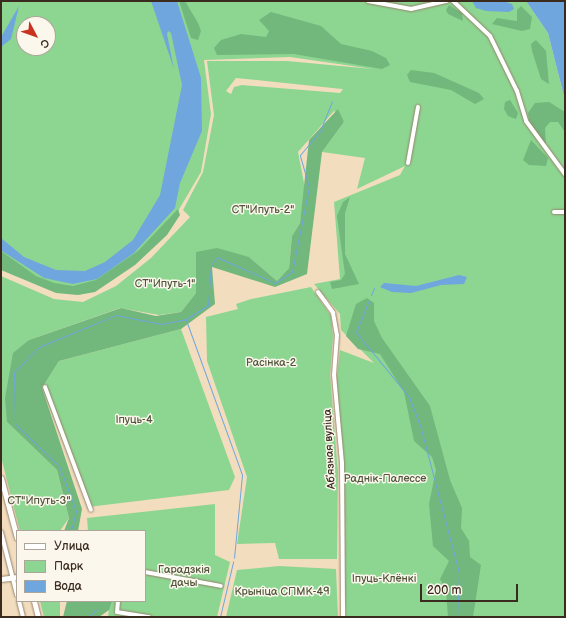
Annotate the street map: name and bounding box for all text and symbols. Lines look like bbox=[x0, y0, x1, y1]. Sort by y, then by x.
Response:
north arrow bbox=[16, 16, 56, 56]
text: С bbox=[37, 36, 52, 51]
park label: СТ"Ипуть-2" bbox=[232, 203, 294, 217]
park label: СТ"Ипуть-1" bbox=[135, 277, 195, 291]
park label: Расінка-2 bbox=[246, 356, 296, 370]
street label: Абʼязная вуліца bbox=[321, 409, 339, 489]
park label: Іпуць-4 bbox=[115, 413, 153, 427]
park label: Раднік-Палессе bbox=[344, 472, 426, 486]
park label: СТ"Ипуть-3" bbox=[8, 494, 70, 508]
legend bbox=[16, 530, 146, 602]
text: Улица bbox=[54, 539, 90, 554]
text: Парк bbox=[54, 559, 83, 574]
park label: Гарадзкія дачы bbox=[158, 564, 210, 590]
park label: Іпуць-Клёнкі bbox=[352, 572, 416, 586]
scale bar bbox=[422, 576, 520, 602]
text: Вода bbox=[54, 579, 82, 594]
text: 200 m bbox=[427, 583, 461, 598]
park label: Крыніца СПМК-49 bbox=[234, 585, 330, 599]

